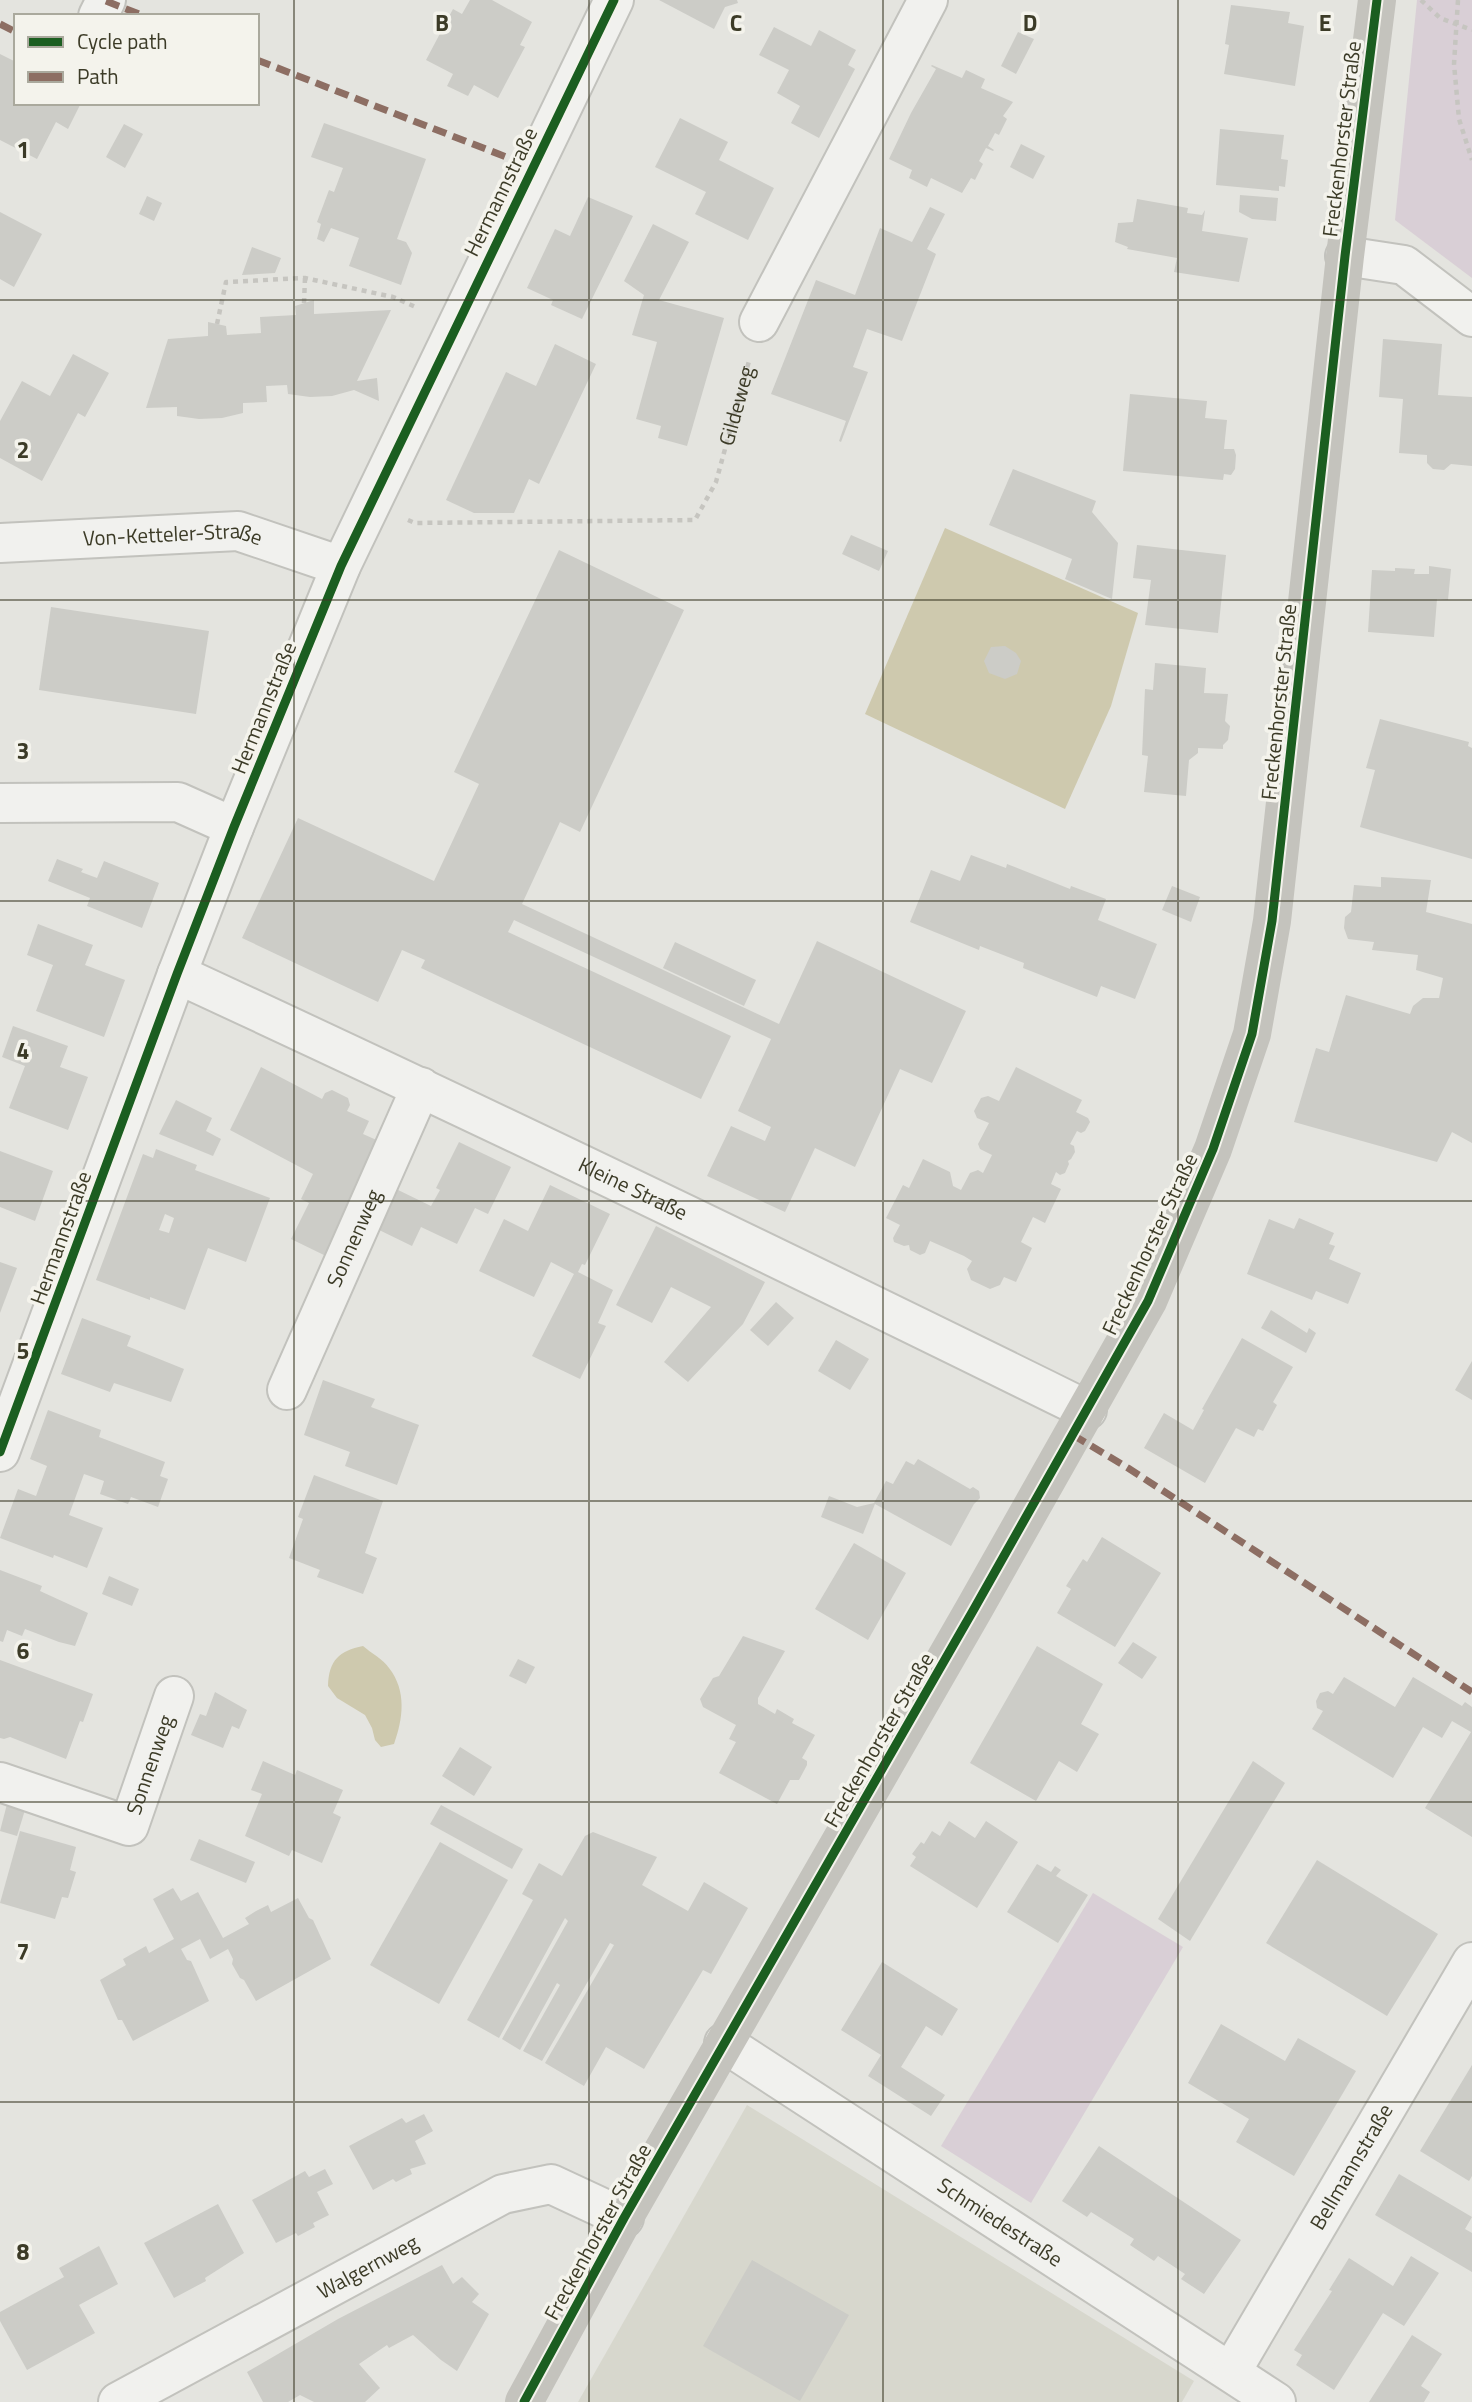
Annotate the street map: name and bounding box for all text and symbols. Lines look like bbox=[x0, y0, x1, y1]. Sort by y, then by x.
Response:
text: B bbox=[435, 5, 449, 40]
text: C bbox=[730, 5, 742, 40]
text: D bbox=[1023, 5, 1037, 40]
text: E bbox=[1319, 5, 1331, 40]
legend bbox=[14, 14, 259, 105]
text: Cycle path bbox=[77, 25, 168, 57]
street label: Freckenhorster Straße bbox=[1313, 39, 1369, 239]
text: Path bbox=[77, 60, 119, 92]
street label: Hermannstraße bbox=[455, 122, 545, 262]
text: 1 bbox=[17, 132, 29, 167]
street label: Gildeweg bbox=[710, 362, 762, 449]
text: 2 bbox=[17, 432, 29, 467]
street label: Von-Ketteler-Straße bbox=[82, 514, 267, 554]
street label: Freckenhorster Straße bbox=[1252, 602, 1304, 802]
street label: Hermannstraße bbox=[222, 637, 304, 779]
text: 3 bbox=[17, 733, 29, 768]
text: 4 bbox=[17, 1033, 29, 1068]
street label: Freckenhorster Straße bbox=[1093, 1147, 1205, 1340]
street label: Kleine Straße bbox=[573, 1148, 693, 1228]
street label: Hermannstraße bbox=[21, 1166, 99, 1309]
street label: Sonnenweg bbox=[318, 1183, 389, 1292]
text: 5 bbox=[17, 1333, 29, 1368]
text: 6 bbox=[17, 1633, 30, 1668]
street label: Freckenhorster Straße bbox=[815, 1646, 941, 1833]
street label: Sonnenweg bbox=[117, 1710, 181, 1819]
text: 7 bbox=[17, 1934, 29, 1969]
street label: Bellmannstraße bbox=[1301, 2097, 1400, 2235]
street label: Freckenhorster Straße bbox=[535, 2137, 659, 2326]
street label: Schmiedestraße bbox=[931, 2169, 1069, 2274]
street label: Walgernweg bbox=[311, 2226, 424, 2307]
text: 8 bbox=[17, 2234, 30, 2269]

